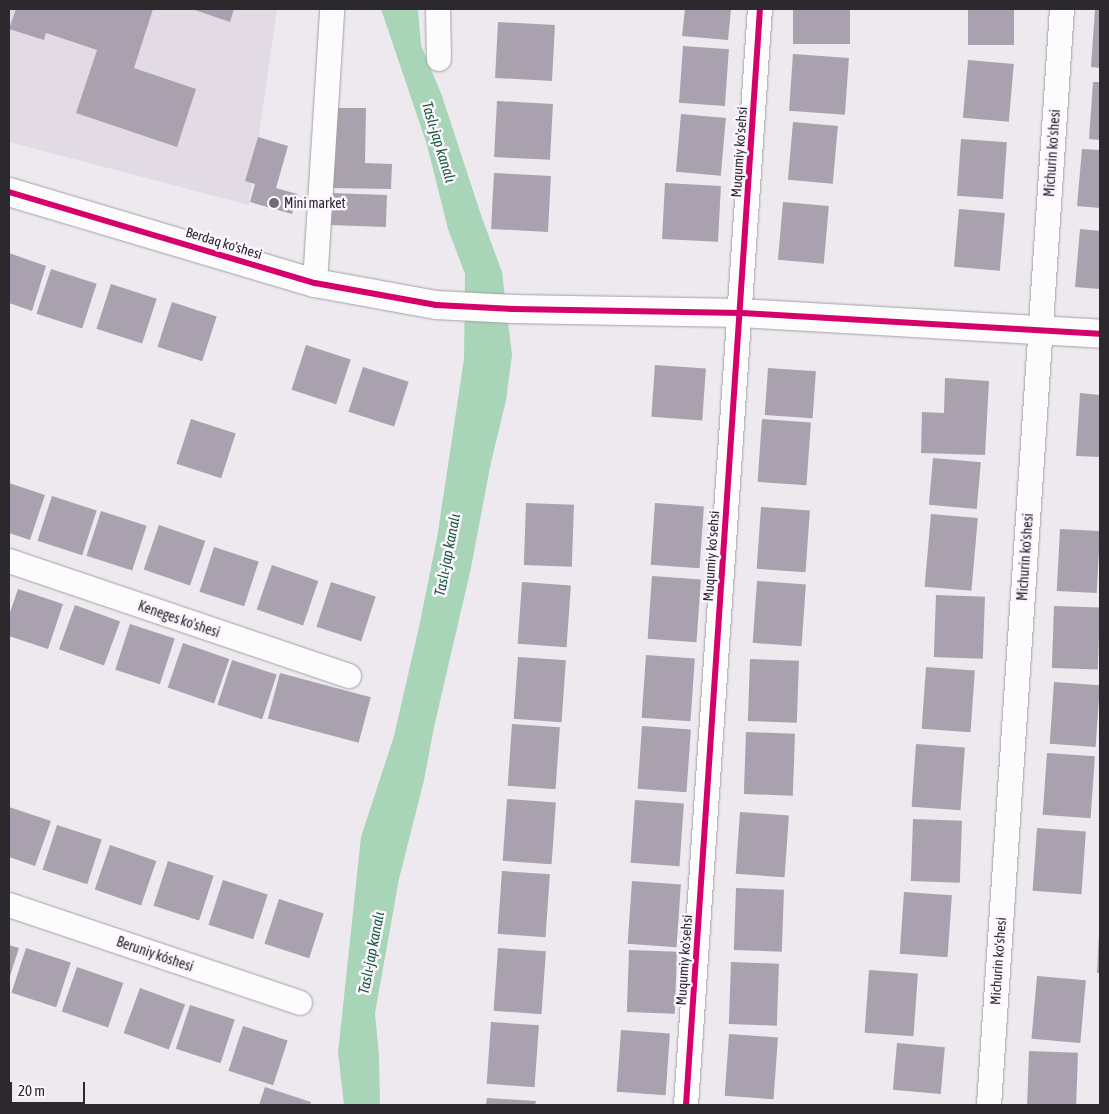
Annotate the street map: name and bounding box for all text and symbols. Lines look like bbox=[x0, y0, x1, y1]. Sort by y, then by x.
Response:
water label: Taslı-jap kanalı bbox=[418, 99, 460, 185]
street label: Muqumiy ko'sehsi bbox=[727, 106, 751, 198]
street label: Michurin ko'shesi bbox=[1041, 109, 1063, 197]
place label: Mini market bbox=[284, 195, 346, 211]
marker: Mini market bbox=[268, 197, 280, 209]
street label: Berdaq ko'shesi bbox=[184, 223, 264, 263]
street label: Muqumiy ko'sehsi bbox=[699, 510, 723, 602]
water label: Taslı-jap kanalı bbox=[430, 512, 464, 598]
street label: Michurin ko'shesi bbox=[1014, 513, 1036, 601]
street label: Keneges ko'shesi bbox=[136, 597, 222, 641]
water label: Taslı-jap kanalı bbox=[354, 910, 388, 996]
street label: Muqumiy ko'sehsi bbox=[672, 914, 696, 1006]
street label: Michurin ko'shesi bbox=[987, 917, 1009, 1005]
street label: Beruniy kóshesi bbox=[114, 933, 196, 975]
scale bar bbox=[12, 1072, 88, 1104]
text: 20 m bbox=[18, 1082, 45, 1099]

